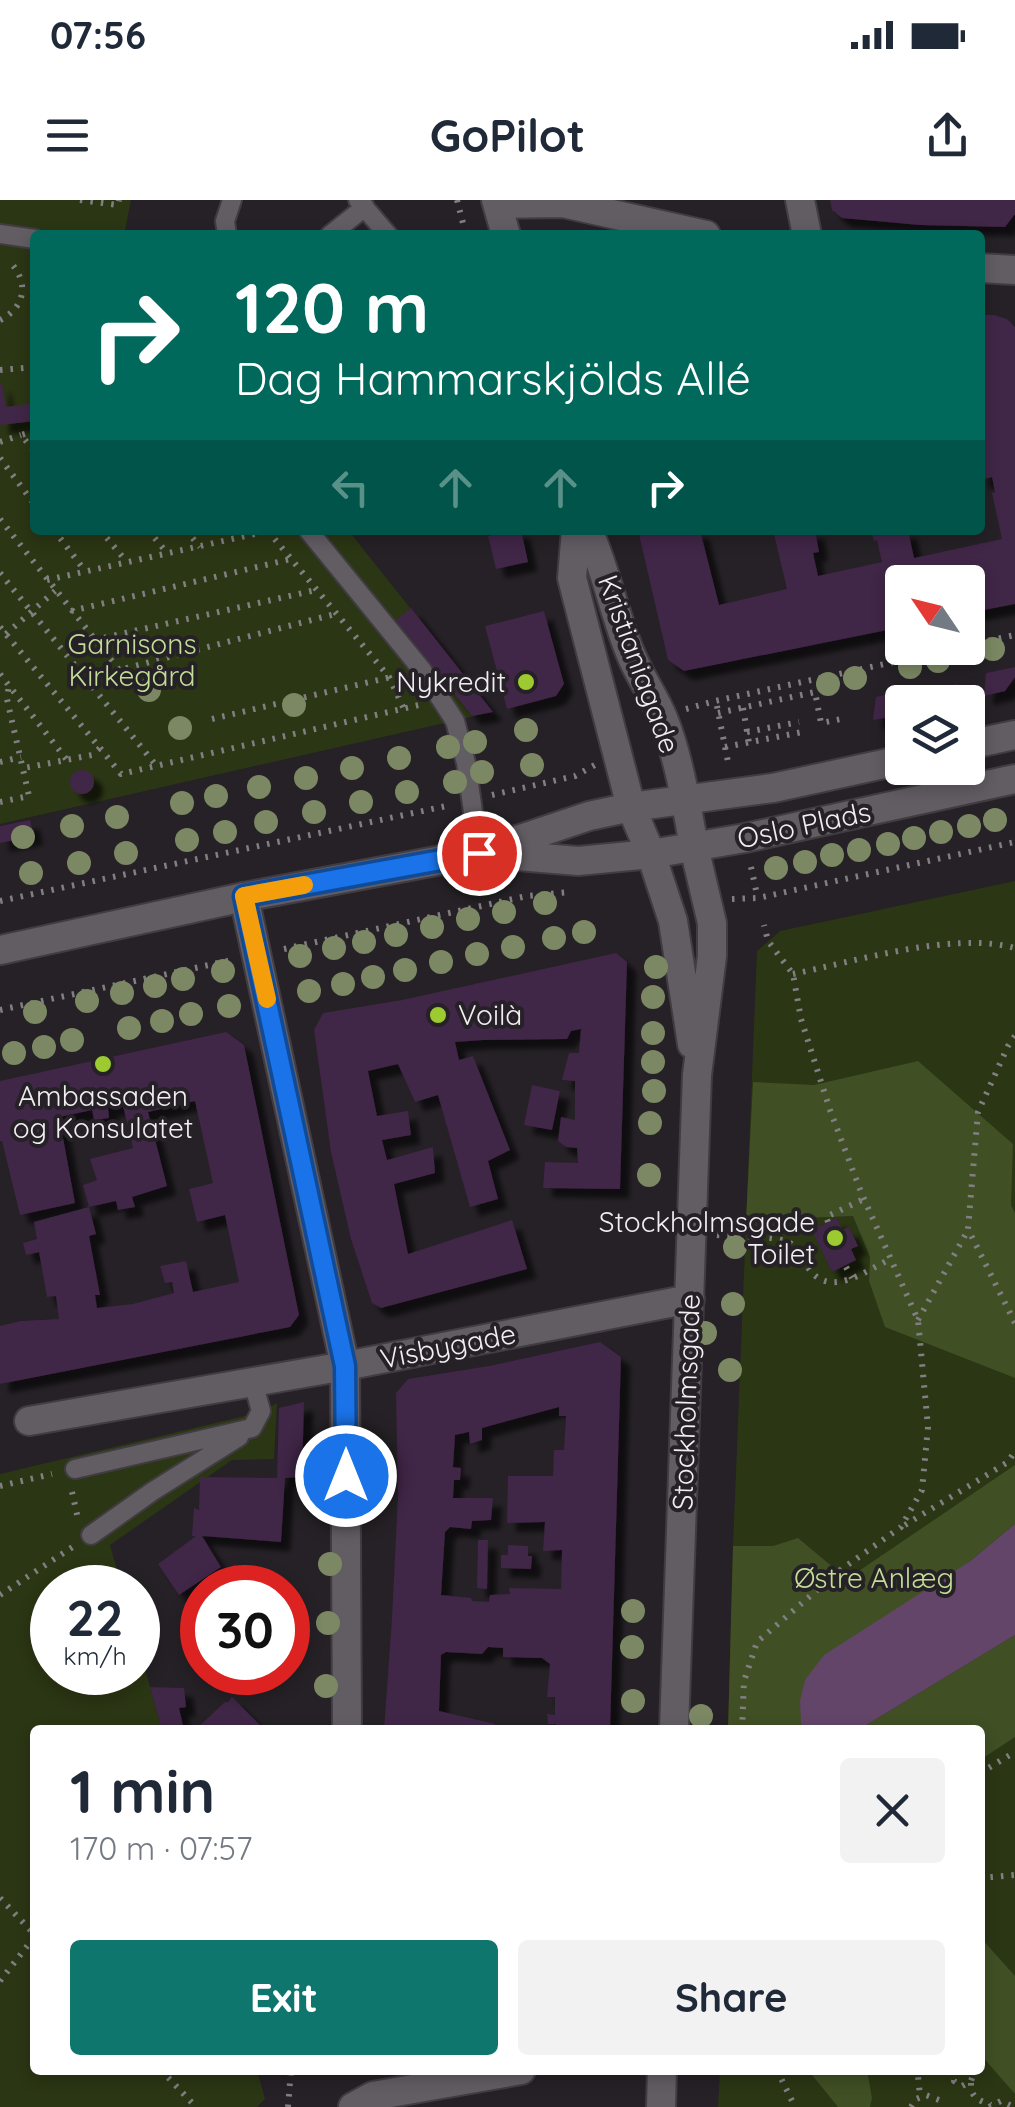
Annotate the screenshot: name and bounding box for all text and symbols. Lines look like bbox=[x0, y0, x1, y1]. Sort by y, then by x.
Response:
text: 07:56 bbox=[50, 11, 146, 59]
text: GoPilot bbox=[430, 107, 585, 163]
icon: menu bbox=[40, 108, 95, 163]
icon: share bbox=[920, 108, 975, 163]
text: 120 m bbox=[235, 263, 429, 351]
icon: right bbox=[70, 270, 200, 400]
text: Dag Hammarskjölds Allé bbox=[235, 350, 751, 406]
icon: left bbox=[323, 460, 378, 515]
icon: ahead bbox=[428, 460, 483, 515]
icon: ahead bbox=[533, 460, 588, 515]
icon: right bbox=[638, 460, 693, 515]
north arrow bbox=[885, 565, 985, 665]
map controls bbox=[885, 565, 985, 785]
street label: Kristianiagade bbox=[591, 570, 688, 758]
park label: Garnisons Kirkegård bbox=[67, 626, 197, 693]
place label: Nykredit bbox=[396, 664, 506, 699]
marker: Nykredit bbox=[515, 671, 537, 693]
button: layers bbox=[885, 685, 985, 785]
street label: Oslo Plads bbox=[734, 793, 874, 856]
pin bbox=[437, 811, 522, 896]
icon: arrive bbox=[452, 826, 507, 881]
place label: Voilà bbox=[458, 997, 522, 1032]
marker: Voilà bbox=[427, 1004, 449, 1026]
marker: Ambassaden og Konsulatet bbox=[92, 1053, 114, 1075]
place label: Ambassaden og Konsulatet bbox=[13, 1078, 193, 1145]
place label: Stockholmsgade Toilet bbox=[599, 1204, 815, 1271]
marker: Stockholmsgade Toilet bbox=[824, 1227, 846, 1249]
street label: Stockholmsgade bbox=[664, 1293, 707, 1511]
street label: Visbygade bbox=[377, 1315, 519, 1376]
position arrow bbox=[294, 1424, 398, 1528]
park label: Østre Anlæg bbox=[794, 1560, 954, 1595]
speed limit sign: 30 bbox=[180, 1565, 310, 1695]
text: 22 bbox=[67, 1586, 123, 1649]
text: km/h bbox=[63, 1640, 127, 1671]
text: 1 min bbox=[70, 1753, 215, 1828]
button: close bbox=[840, 1758, 945, 1863]
text: 170 m · 07:57 bbox=[70, 1828, 252, 1868]
button: Exit bbox=[70, 1940, 498, 2055]
button: Share bbox=[518, 1940, 945, 2055]

